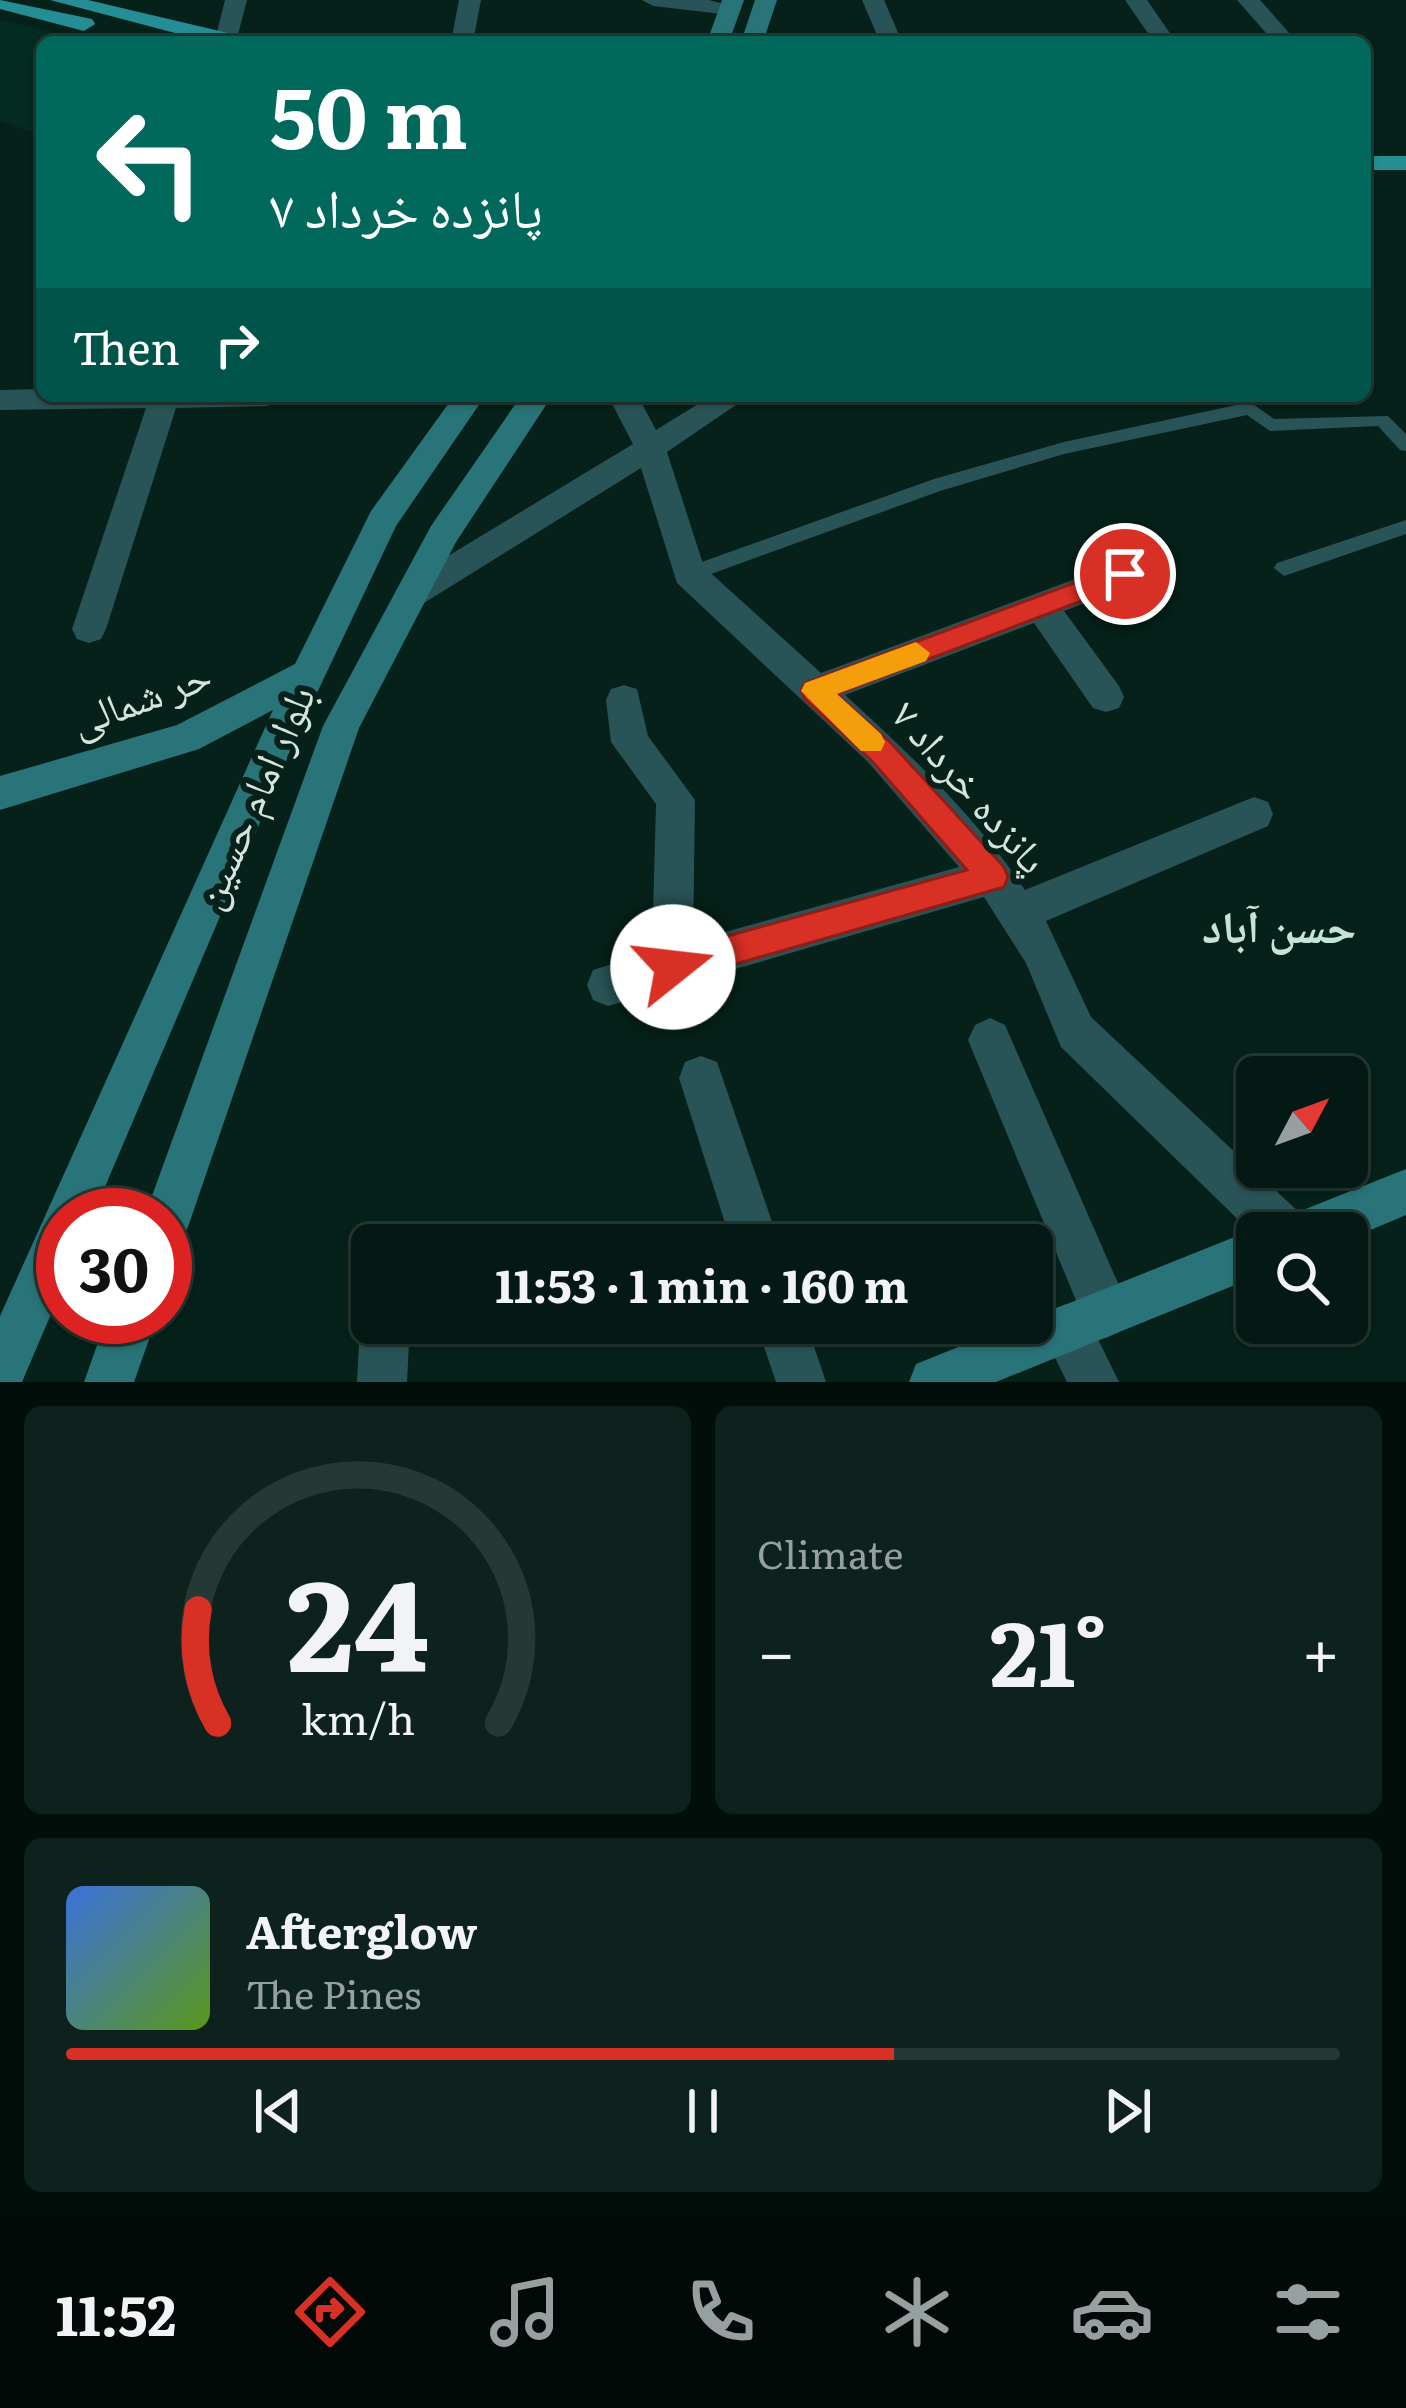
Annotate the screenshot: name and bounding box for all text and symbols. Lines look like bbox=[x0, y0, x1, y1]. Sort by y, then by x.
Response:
text: 50 m bbox=[270, 50, 468, 175]
icon: left bbox=[72, 84, 228, 240]
text: پانزده خرداد ۷ bbox=[270, 164, 543, 245]
text: Then bbox=[72, 312, 180, 379]
icon: right bbox=[204, 312, 270, 378]
pin bbox=[1074, 523, 1176, 625]
icon: arrive bbox=[1092, 541, 1158, 607]
street label: حر شمالی bbox=[61, 641, 219, 749]
street label: بلوار امام حسین bbox=[174, 674, 329, 918]
street label: پانزده خرداد ۷ bbox=[879, 685, 1065, 885]
district label: حسن آباد bbox=[1202, 890, 1356, 957]
position arrow bbox=[610, 904, 736, 1030]
north arrow bbox=[1236, 1056, 1368, 1188]
map controls bbox=[1236, 1056, 1368, 1344]
speed limit sign: 30 bbox=[36, 1188, 192, 1344]
button: search bbox=[1236, 1212, 1368, 1344]
text: 11:53 · 1 min · 160 m bbox=[495, 1250, 909, 1317]
text: Climate bbox=[757, 1523, 903, 1581]
text: 24 bbox=[286, 1525, 429, 1710]
text: 21° bbox=[990, 1581, 1107, 1715]
text: − bbox=[757, 1599, 795, 1697]
text: + bbox=[1302, 1599, 1340, 1697]
text: km/h bbox=[300, 1685, 415, 1748]
text: Afterglow bbox=[246, 1896, 477, 1963]
text: The Pines bbox=[246, 1963, 421, 2021]
icon: previous bbox=[245, 2078, 311, 2144]
icon: pause bbox=[670, 2078, 736, 2144]
icon: next bbox=[1095, 2078, 1161, 2144]
icon: directions bbox=[288, 2270, 372, 2354]
icon: music bbox=[483, 2270, 567, 2354]
icon: phone bbox=[679, 2270, 763, 2354]
icon: climate bbox=[875, 2270, 959, 2354]
icon: car bbox=[1070, 2270, 1154, 2354]
icon: filters bbox=[1266, 2270, 1350, 2354]
text: 11:52 bbox=[56, 2272, 176, 2353]

